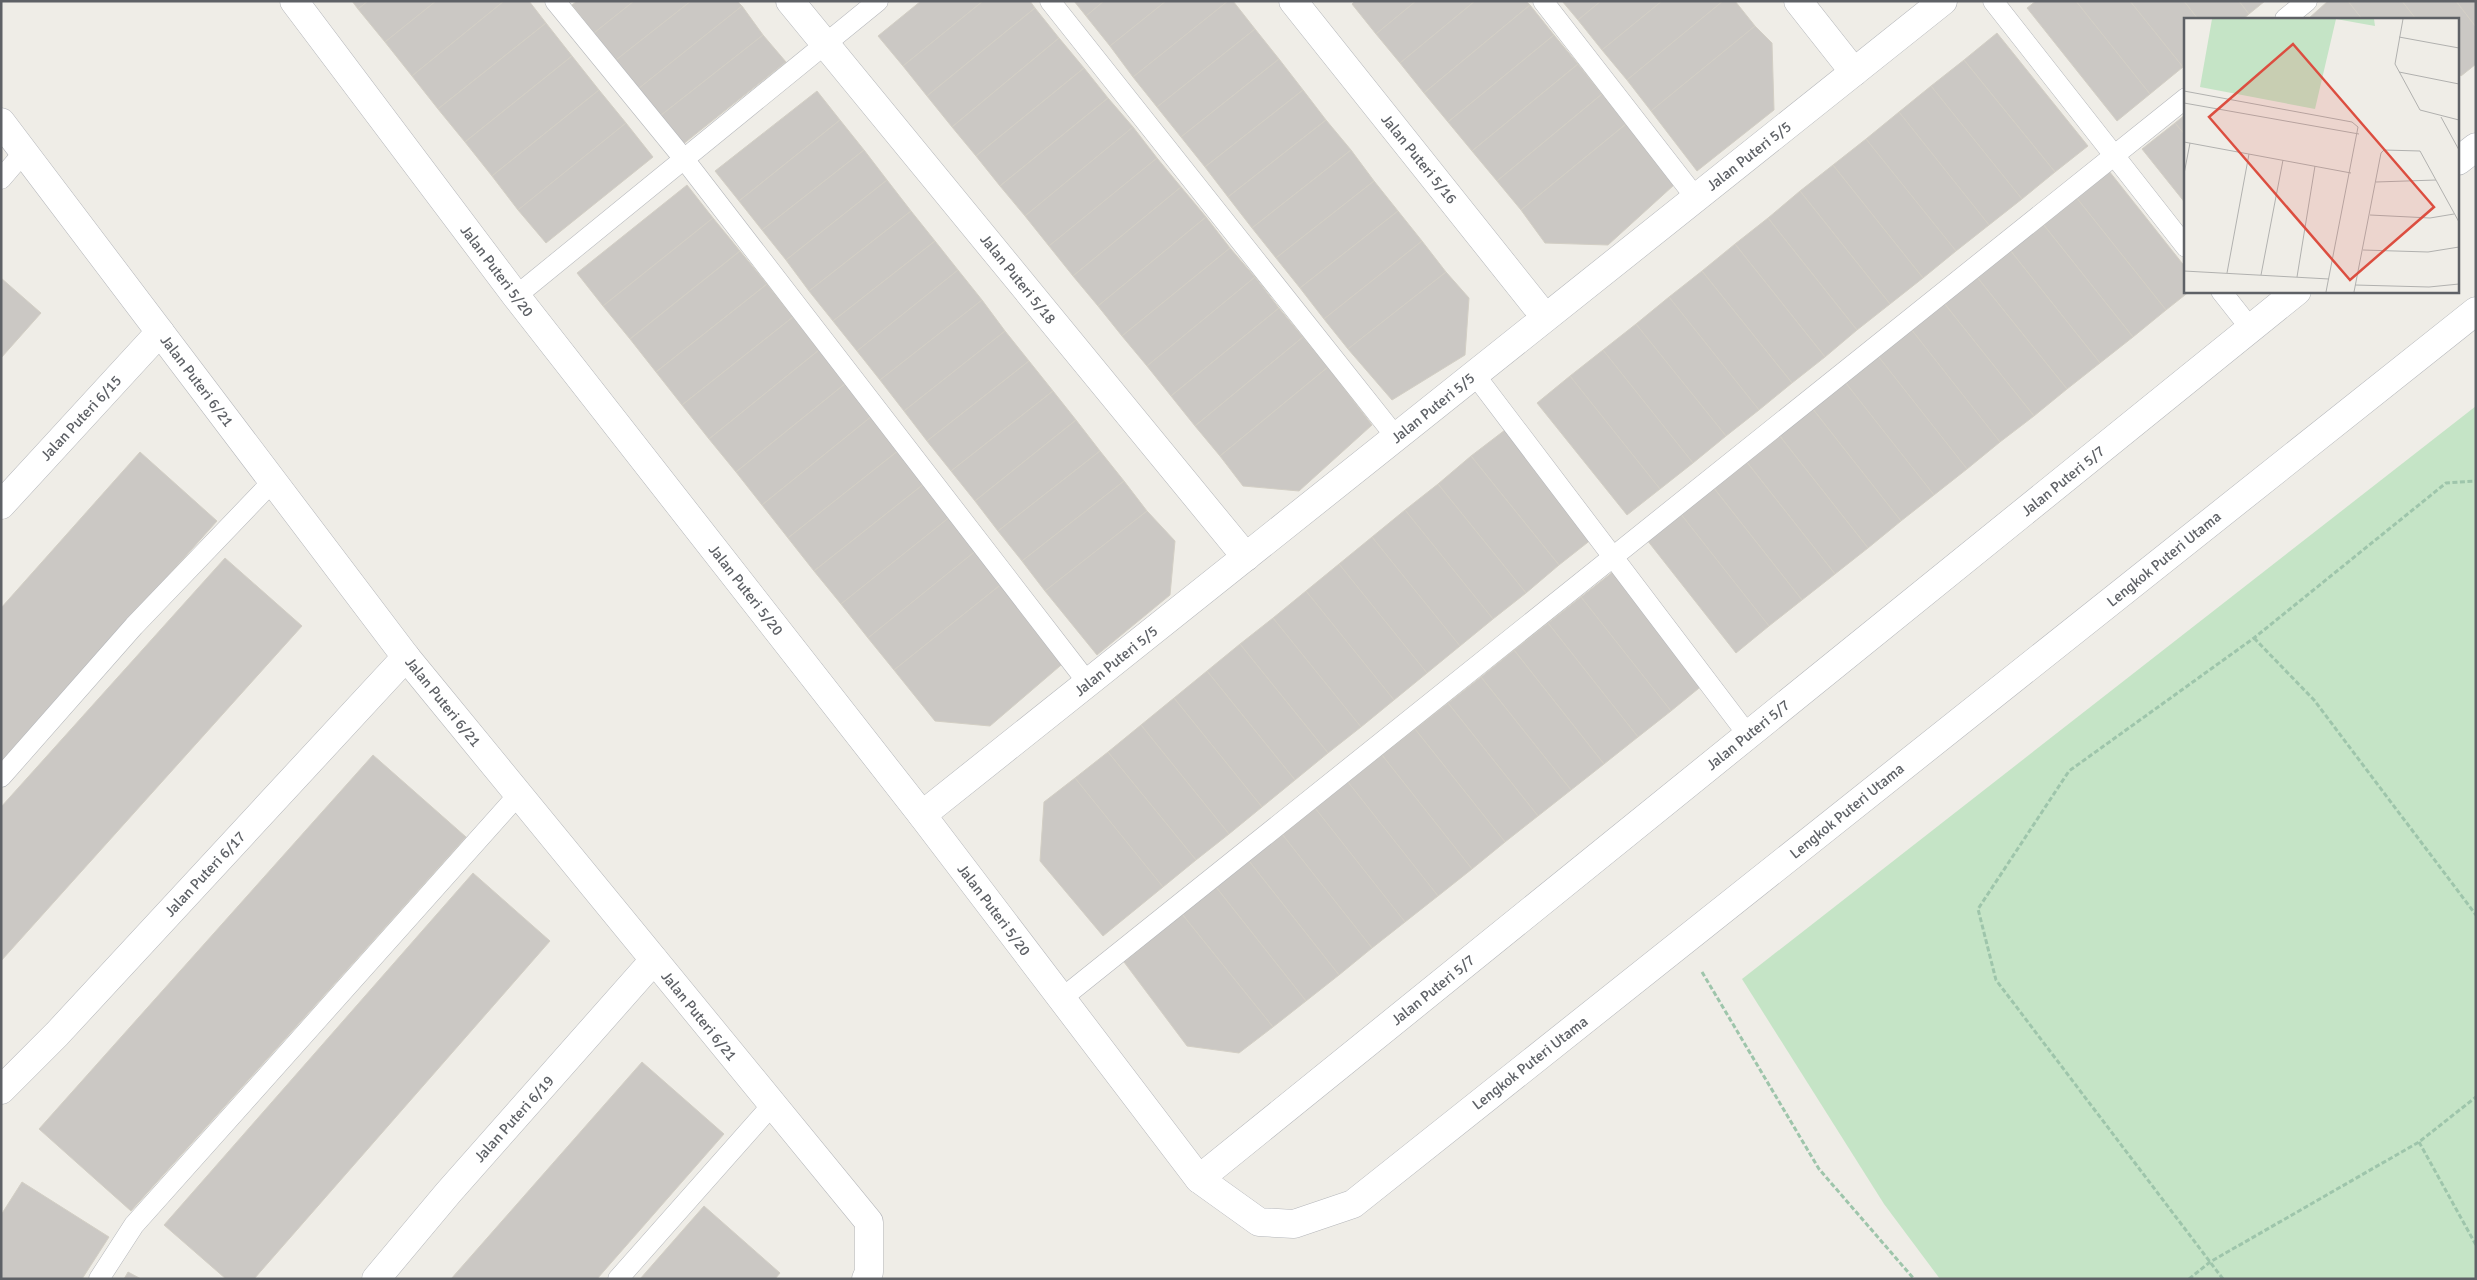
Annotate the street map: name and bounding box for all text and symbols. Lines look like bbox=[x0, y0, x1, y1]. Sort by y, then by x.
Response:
inset map bbox=[2184, 18, 2460, 292]
street label: Jalan Puteri 5/16 bbox=[1377, 110, 1461, 208]
street label: Jalan Puteri 5/5 bbox=[1703, 117, 1795, 195]
street label: Jalan Puteri 5/20 bbox=[457, 222, 537, 320]
street label: Jalan Puteri 5/18 bbox=[976, 230, 1060, 328]
street label: Jalan Puteri 6/21 bbox=[157, 332, 237, 430]
street label: Jalan Puteri 5/5 bbox=[1388, 369, 1478, 447]
street label: Jalan Puteri 6/15 bbox=[37, 372, 125, 464]
street label: Jalan Puteri 5/7 bbox=[2018, 442, 2108, 520]
street label: Lengkok Puteri Utama bbox=[2103, 507, 2225, 611]
street label: Jalan Puteri 5/20 bbox=[705, 541, 787, 639]
street label: Jalan Puteri 5/5 bbox=[1071, 622, 1161, 700]
street label: Jalan Puteri 6/21 bbox=[401, 653, 485, 751]
street label: Jalan Puteri 5/7 bbox=[1703, 696, 1793, 774]
street label: Lengkok Puteri Utama bbox=[1786, 759, 1908, 863]
street label: Jalan Puteri 6/17 bbox=[161, 828, 249, 920]
street label: Jalan Puteri 5/20 bbox=[954, 861, 1034, 959]
street label: Jalan Puteri 5/7 bbox=[1388, 951, 1478, 1029]
street label: Jalan Puteri 6/21 bbox=[657, 967, 741, 1065]
street label: Lengkok Puteri Utama bbox=[1469, 1012, 1591, 1114]
street label: Jalan Puteri 6/19 bbox=[470, 1072, 558, 1166]

